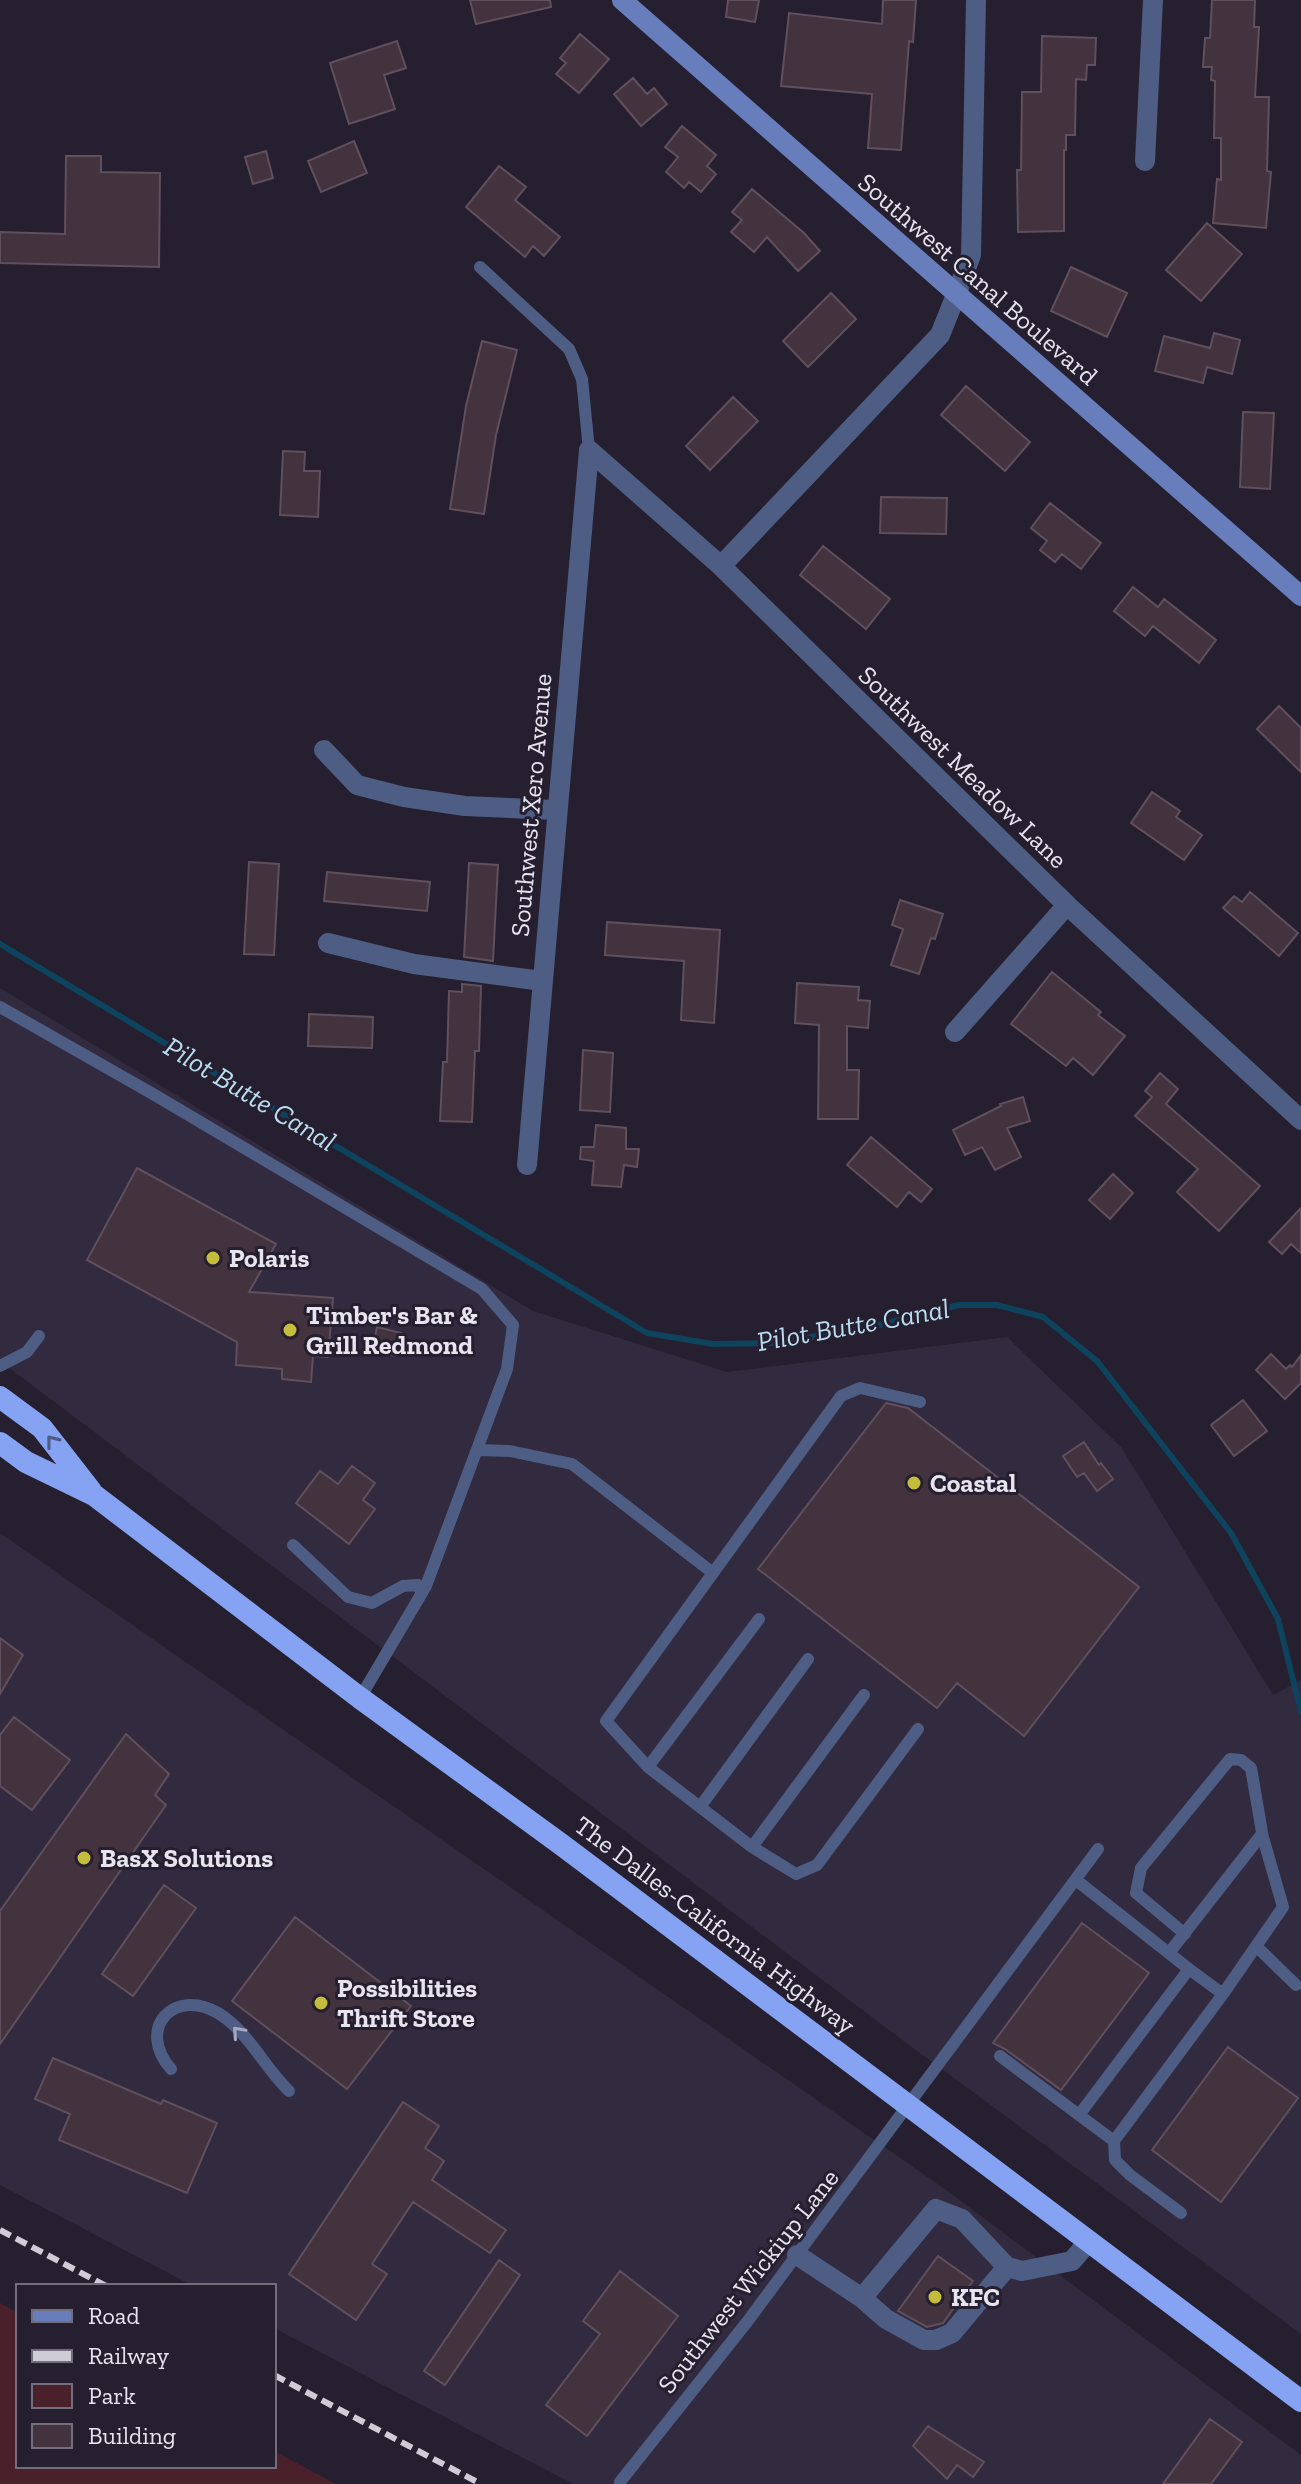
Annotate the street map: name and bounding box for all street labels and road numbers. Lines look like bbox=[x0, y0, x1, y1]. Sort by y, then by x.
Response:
street label: Southwest Canal Boulevard bbox=[852, 166, 1104, 392]
street label: Southwest Meadow Lane bbox=[852, 659, 1074, 875]
street label: Southwest Xero Avenue bbox=[504, 672, 558, 938]
street label: The Dalles-California Highway bbox=[568, 1809, 862, 2041]
street label: Southwest Wickiup Lane bbox=[650, 2162, 846, 2400]

